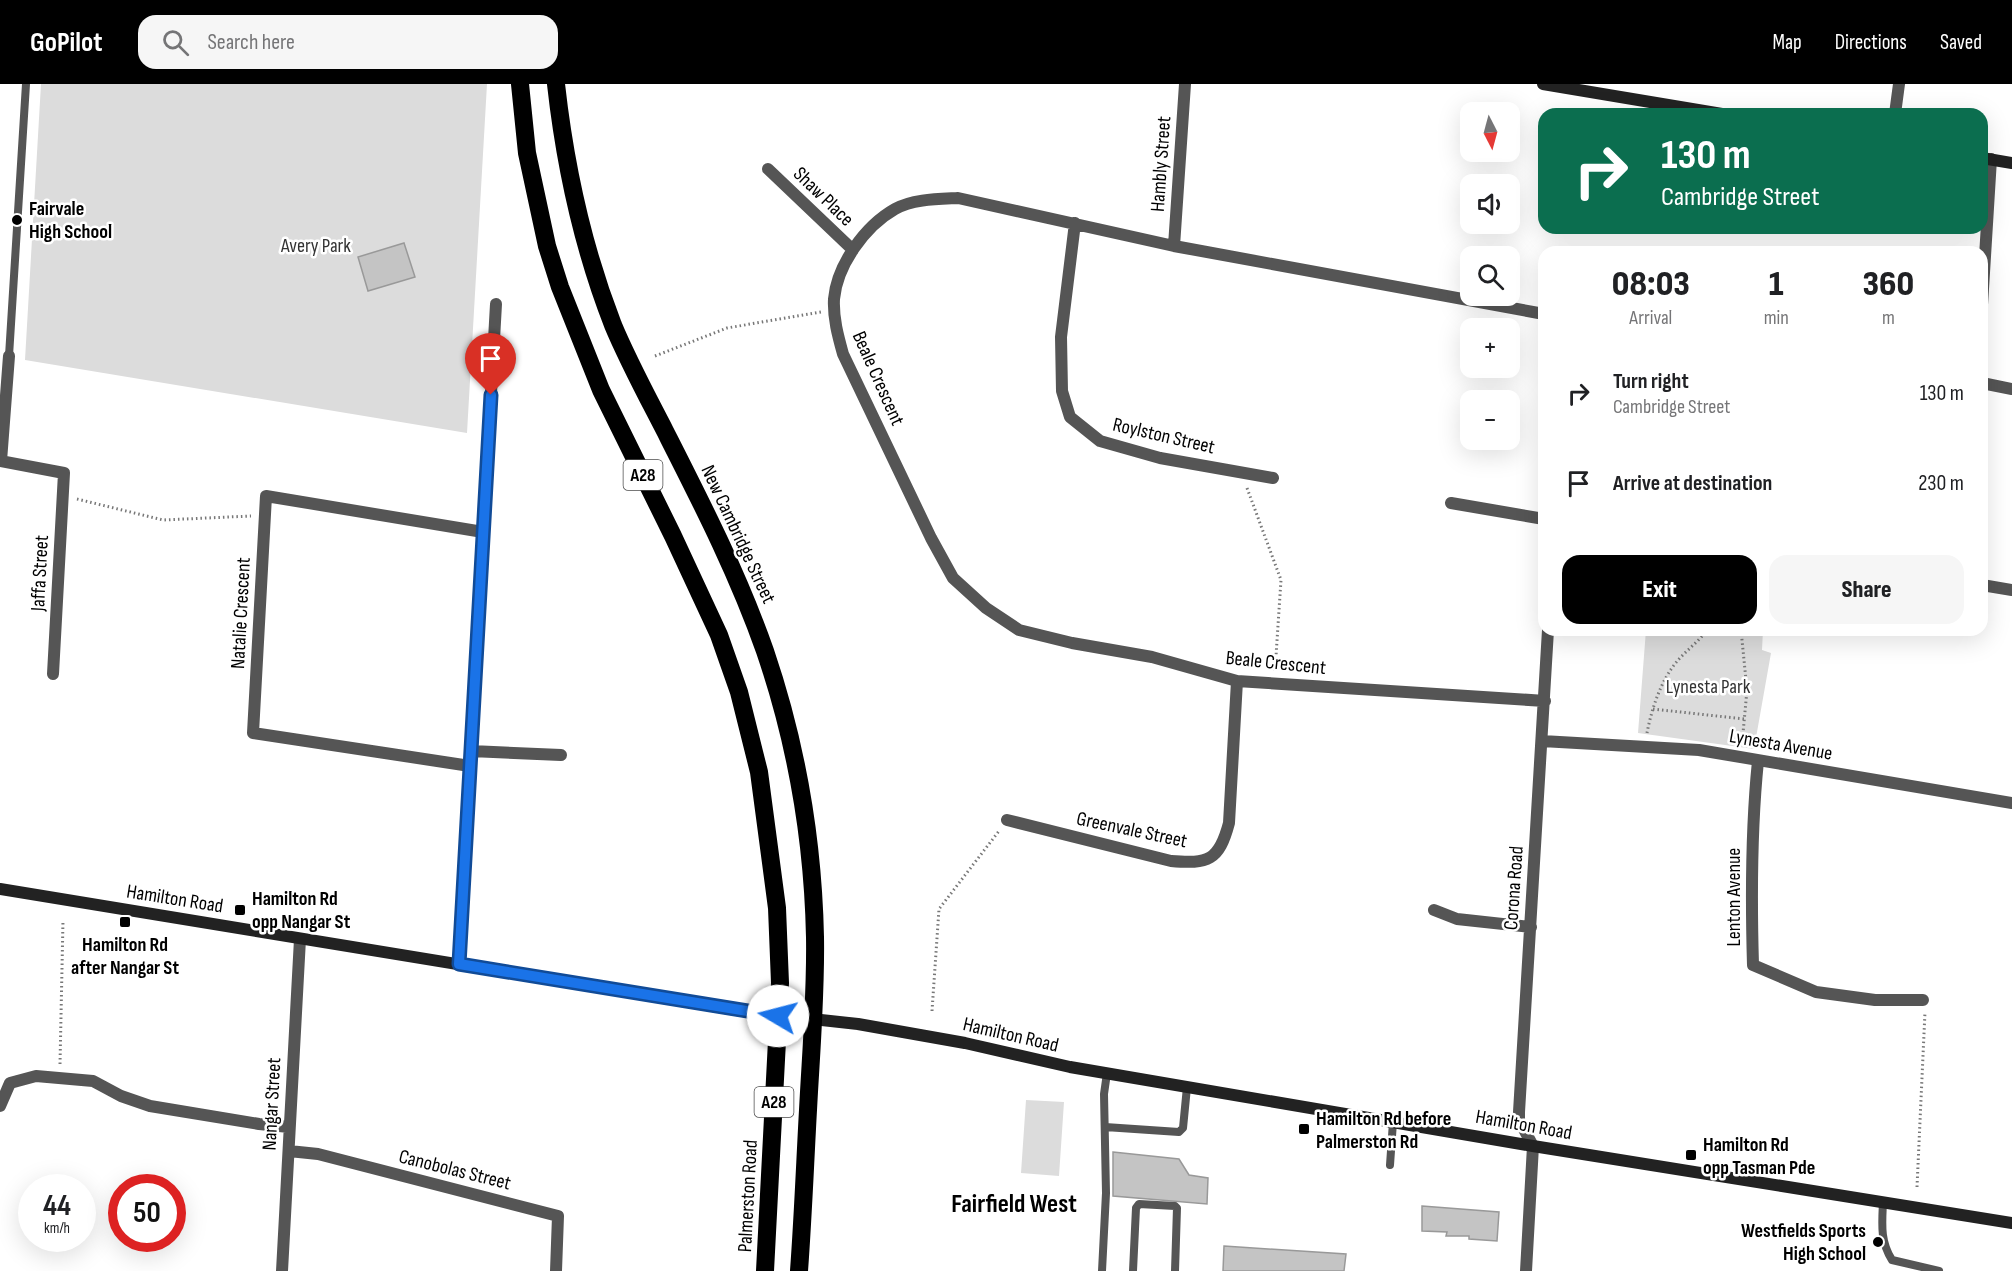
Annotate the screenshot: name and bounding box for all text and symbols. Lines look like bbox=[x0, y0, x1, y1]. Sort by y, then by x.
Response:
search box bbox=[138, 15, 558, 69]
text: GoPilot bbox=[30, 26, 102, 59]
icon: search bbox=[159, 26, 192, 59]
text: Search here bbox=[207, 29, 295, 56]
text: Map bbox=[1772, 30, 1802, 55]
text: Directions bbox=[1835, 30, 1907, 55]
text: Saved bbox=[1940, 30, 1982, 55]
north arrow bbox=[1460, 102, 1520, 162]
map controls bbox=[1460, 102, 1520, 450]
street label: Hambly Street bbox=[1146, 115, 1176, 213]
text: 130 m bbox=[1661, 130, 1751, 181]
icon: right bbox=[1562, 132, 1640, 210]
street label: Shaw Place bbox=[788, 162, 859, 231]
button: sound bbox=[1460, 174, 1520, 234]
text: Cambridge Street bbox=[1661, 181, 1819, 213]
place label: Fairvale High School bbox=[29, 197, 112, 244]
marker: Fairvale High School bbox=[10, 213, 24, 227]
park label: Avery Park bbox=[280, 234, 351, 258]
button: search bbox=[1460, 246, 1520, 306]
text: 08:03 bbox=[1612, 263, 1690, 306]
text: 1 bbox=[1769, 263, 1784, 306]
text: 360 bbox=[1863, 263, 1914, 306]
text: Arrival bbox=[1629, 306, 1672, 330]
text: min bbox=[1764, 306, 1789, 330]
text: m bbox=[1882, 306, 1895, 330]
button: + bbox=[1460, 318, 1520, 378]
street label: Beale Crescent bbox=[847, 328, 910, 429]
pin bbox=[465, 333, 516, 395]
icon: arrive bbox=[474, 342, 507, 375]
text: Turn right bbox=[1613, 368, 1689, 395]
icon: right bbox=[1562, 377, 1595, 410]
text: 130 m bbox=[1920, 380, 1964, 407]
button: − bbox=[1460, 390, 1520, 450]
text: Cambridge Street bbox=[1613, 395, 1730, 419]
street label: Roylston Street bbox=[1110, 413, 1217, 459]
road number: A28 bbox=[624, 460, 662, 490]
street label: New Cambridge Street bbox=[696, 461, 781, 607]
icon: arrive bbox=[1562, 467, 1595, 500]
text: Arrive at destination bbox=[1613, 470, 1772, 497]
text: 230 m bbox=[1918, 470, 1964, 497]
street label: Jaffa Street bbox=[26, 534, 54, 613]
button: Exit bbox=[1562, 555, 1757, 624]
button: Share bbox=[1769, 555, 1964, 624]
street label: Natalie Crescent bbox=[226, 557, 256, 669]
street label: Beale Crescent bbox=[1225, 646, 1327, 680]
park label: Lynesta Park bbox=[1666, 675, 1751, 699]
street label: Lynesta Avenue bbox=[1727, 724, 1834, 766]
street label: Greenvale Street bbox=[1074, 807, 1189, 853]
street label: Corona Road bbox=[1499, 845, 1529, 931]
street label: Lenton Avenue bbox=[1722, 848, 1746, 946]
street label: Hamilton Road bbox=[125, 880, 225, 918]
place label: Hamilton Rd opp Nangar St bbox=[252, 887, 351, 934]
marker: Hamilton Rd opp Nangar St bbox=[233, 903, 247, 917]
marker: Hamilton Rd after Nangar St bbox=[118, 915, 132, 929]
place label: Hamilton Rd after Nangar St bbox=[71, 933, 179, 980]
position arrow bbox=[746, 984, 810, 1048]
street label: Hamilton Road bbox=[961, 1012, 1061, 1058]
street label: Nangar Street bbox=[258, 1057, 286, 1151]
road number: A28 bbox=[754, 1087, 794, 1117]
street label: Hamilton Road bbox=[1474, 1105, 1574, 1145]
place label: Hamilton Rd before Palmerston Rd bbox=[1316, 1107, 1451, 1154]
marker: Hamilton Rd before Palmerston Rd bbox=[1297, 1122, 1311, 1136]
place label: Hamilton Rd opp Tasman Pde bbox=[1703, 1133, 1815, 1180]
street label: Palmerston Road bbox=[733, 1139, 763, 1253]
street label: Canobolas Street bbox=[396, 1144, 513, 1195]
marker: Hamilton Rd opp Tasman Pde bbox=[1684, 1148, 1698, 1162]
speed limit sign: 50 bbox=[108, 1174, 186, 1252]
text: 44 bbox=[43, 1188, 71, 1224]
district label: Fairfield West bbox=[951, 1189, 1077, 1220]
text: km/h bbox=[44, 1219, 70, 1238]
place label: Westfields Sports High School bbox=[1741, 1219, 1866, 1266]
marker: Westfields Sports High School bbox=[1871, 1235, 1885, 1249]

